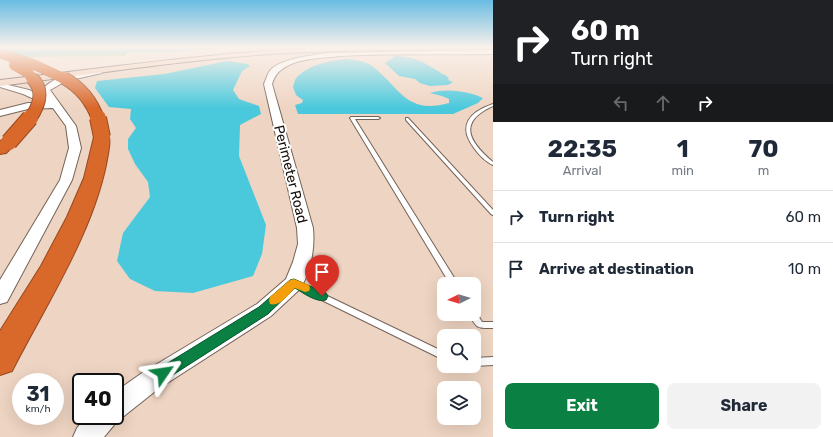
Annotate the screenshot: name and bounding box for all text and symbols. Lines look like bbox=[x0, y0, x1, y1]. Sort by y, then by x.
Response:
text: 60 m bbox=[571, 14, 640, 47]
icon: right bbox=[505, 16, 557, 68]
text: Turn right bbox=[571, 48, 653, 70]
icon: left bbox=[610, 92, 632, 114]
icon: ahead bbox=[652, 92, 674, 114]
icon: right bbox=[694, 92, 716, 114]
street label: Perimeter Road bbox=[270, 123, 311, 225]
text: 22:35 bbox=[547, 135, 617, 163]
text: 1 bbox=[677, 135, 689, 163]
text: 70 bbox=[748, 135, 779, 163]
text: Arrival bbox=[563, 163, 602, 178]
text: min bbox=[671, 163, 694, 178]
text: m bbox=[758, 163, 769, 178]
icon: right bbox=[505, 206, 527, 228]
text: Turn right bbox=[539, 208, 614, 226]
text: 60 m bbox=[785, 208, 821, 226]
pin bbox=[305, 255, 339, 296]
icon: arrive bbox=[505, 258, 527, 280]
text: Arrive at destination bbox=[539, 260, 694, 278]
text: 10 m bbox=[788, 260, 821, 278]
icon: arrive bbox=[311, 261, 333, 283]
north arrow bbox=[437, 277, 481, 321]
map controls bbox=[437, 277, 481, 425]
button: search bbox=[437, 329, 481, 373]
position arrow bbox=[142, 352, 184, 394]
speed limit sign: 40 bbox=[72, 373, 124, 425]
button: layers bbox=[437, 381, 481, 425]
text: 31 bbox=[27, 382, 49, 406]
button: Exit bbox=[505, 383, 659, 429]
button: Share bbox=[667, 383, 821, 429]
text: km/h bbox=[26, 403, 50, 415]

